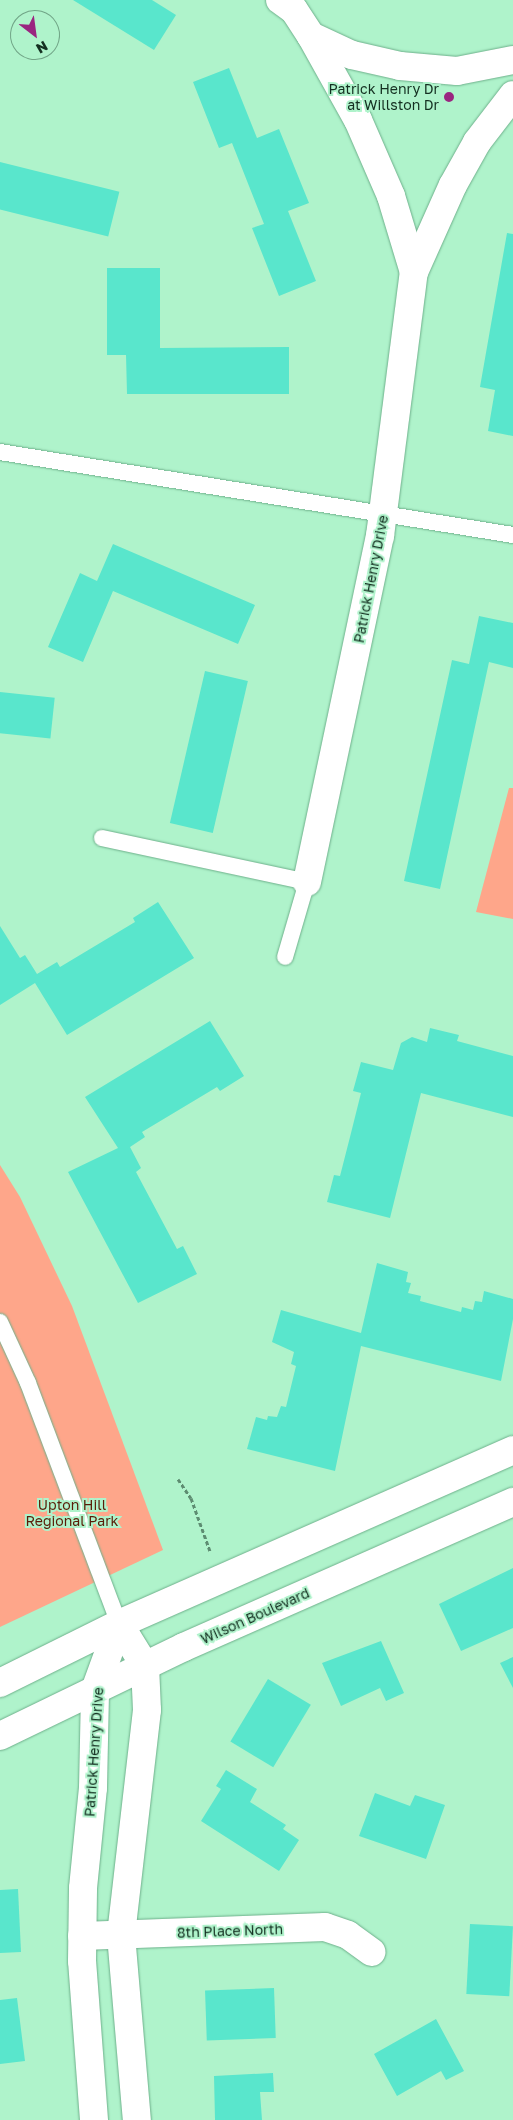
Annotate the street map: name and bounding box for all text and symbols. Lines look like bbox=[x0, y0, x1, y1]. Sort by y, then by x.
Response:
north arrow bbox=[10, 10, 60, 60]
text: N bbox=[33, 38, 51, 58]
place label: Patrick Henry Dr at Willston Dr bbox=[328, 81, 439, 114]
marker: Patrick Henry Dr at Willston Dr bbox=[443, 91, 455, 103]
street label: Patrick Henry Drive bbox=[350, 514, 392, 644]
park label: Upton Hill Regional Park bbox=[25, 1497, 119, 1530]
street label: Wilson Boulevard bbox=[198, 1584, 312, 1648]
street label: Patrick Henry Drive bbox=[81, 1687, 107, 1817]
street label: 8th Place North bbox=[177, 1921, 283, 1941]

